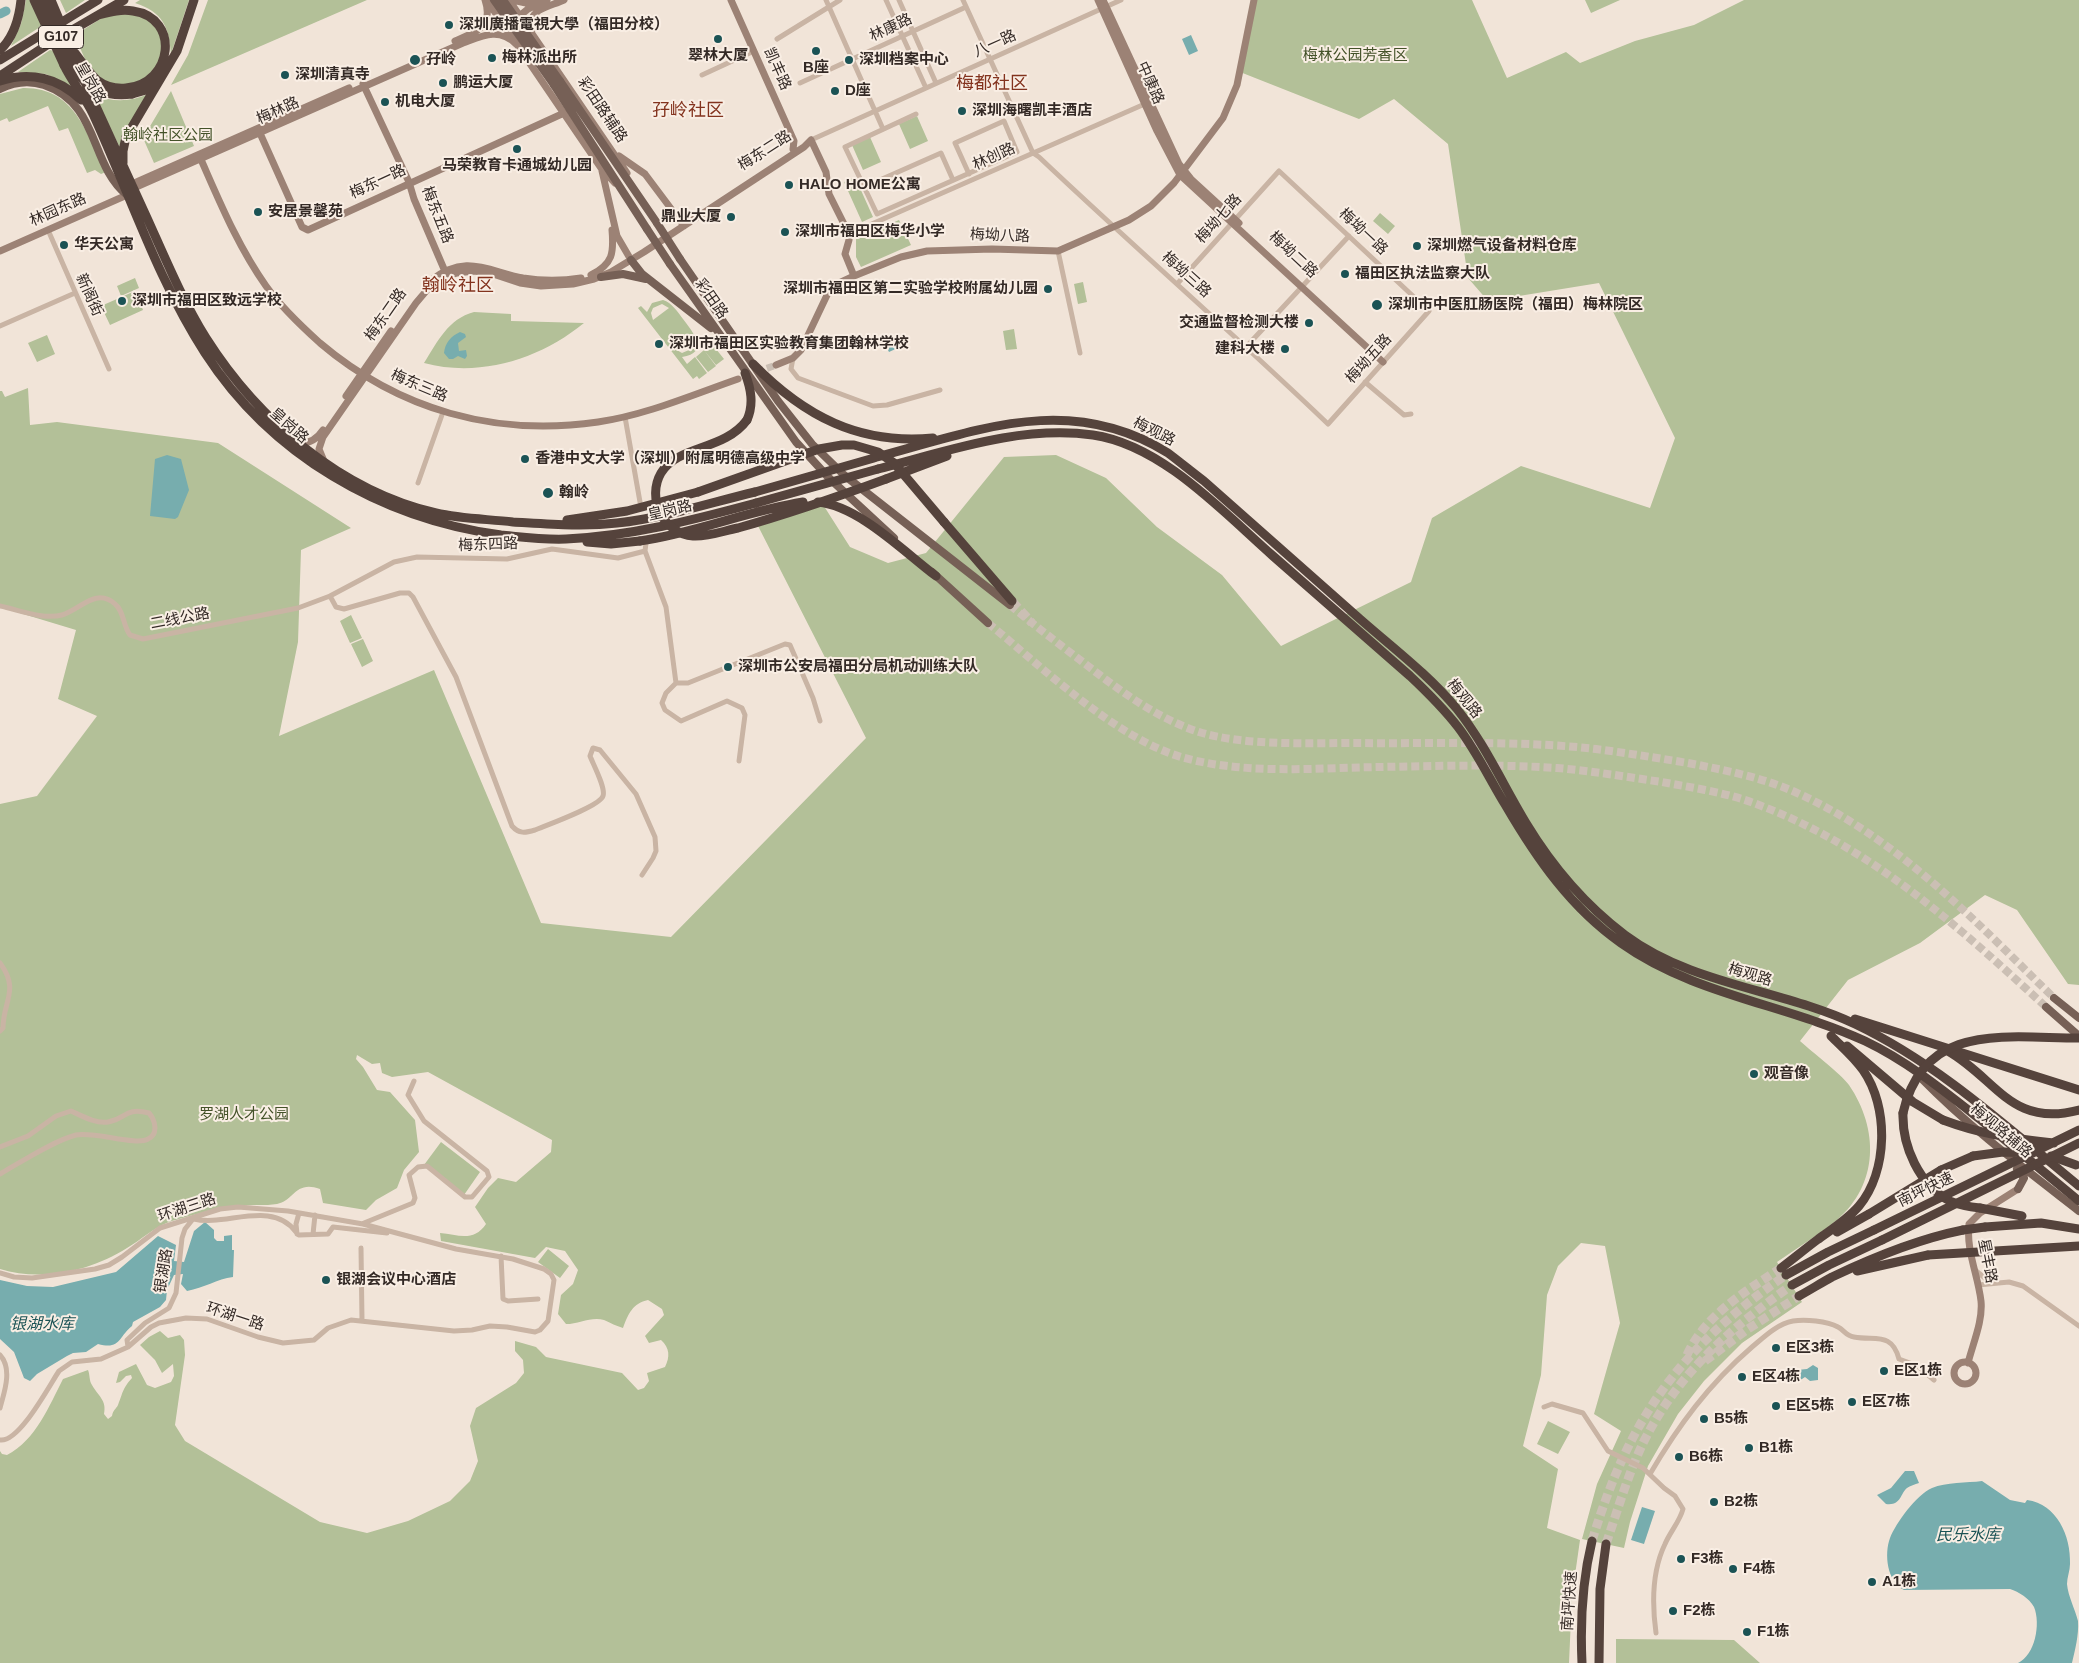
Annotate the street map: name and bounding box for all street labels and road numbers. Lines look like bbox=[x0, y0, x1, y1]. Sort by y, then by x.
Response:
street label: 林康路 bbox=[867, 10, 915, 46]
road number: G107 bbox=[38, 26, 84, 48]
street label: 八一路 bbox=[971, 27, 1019, 61]
street label: 凯丰路 bbox=[760, 45, 794, 93]
street label: 皇岗路 bbox=[71, 59, 109, 107]
street label: 中康路 bbox=[1133, 59, 1167, 107]
street label: 彩田路辅路 bbox=[574, 74, 630, 146]
street label: 梅林路 bbox=[254, 94, 302, 128]
street label: 梅东二路 bbox=[735, 127, 795, 175]
street label: 林创路 bbox=[970, 140, 1018, 174]
street label: 梅东一路 bbox=[347, 161, 409, 203]
street label: 梅东五路 bbox=[417, 184, 457, 246]
street label: 林园东路 bbox=[27, 190, 89, 230]
street label: 梅坳七路 bbox=[1192, 191, 1246, 247]
street label: 梅坳一路 bbox=[1335, 205, 1391, 259]
street label: 梅坳八路 bbox=[970, 226, 1030, 246]
street label: 梅坳二路 bbox=[1265, 228, 1321, 282]
street label: 梅坳三路 bbox=[1158, 248, 1214, 302]
street label: 新阁街 bbox=[72, 271, 106, 319]
street label: 彩田路 bbox=[691, 275, 731, 323]
street label: 梅东二路 bbox=[361, 285, 411, 345]
street label: 梅坳五路 bbox=[1342, 331, 1396, 387]
street label: 梅东三路 bbox=[388, 366, 450, 406]
street label: 皇岗路 bbox=[266, 404, 312, 448]
street label: 梅观路 bbox=[1130, 414, 1178, 450]
street label: 皇岗路 bbox=[646, 497, 694, 525]
street label: 梅东四路 bbox=[458, 535, 518, 555]
street label: 二线公路 bbox=[149, 604, 211, 634]
street label: 梅观路 bbox=[1443, 676, 1485, 722]
street label: 梅观路 bbox=[1726, 960, 1774, 990]
street label: 梅观路辅路 bbox=[1966, 1100, 2036, 1162]
street label: 南坪快速 bbox=[1895, 1169, 1957, 1211]
street label: 环湖三路 bbox=[156, 1190, 218, 1226]
street label: 星丰路 bbox=[1974, 1237, 2000, 1285]
street label: 银湖路 bbox=[152, 1247, 176, 1295]
street label: 环湖一路 bbox=[204, 1299, 266, 1335]
street label: 南坪快速 bbox=[1559, 1570, 1581, 1632]

